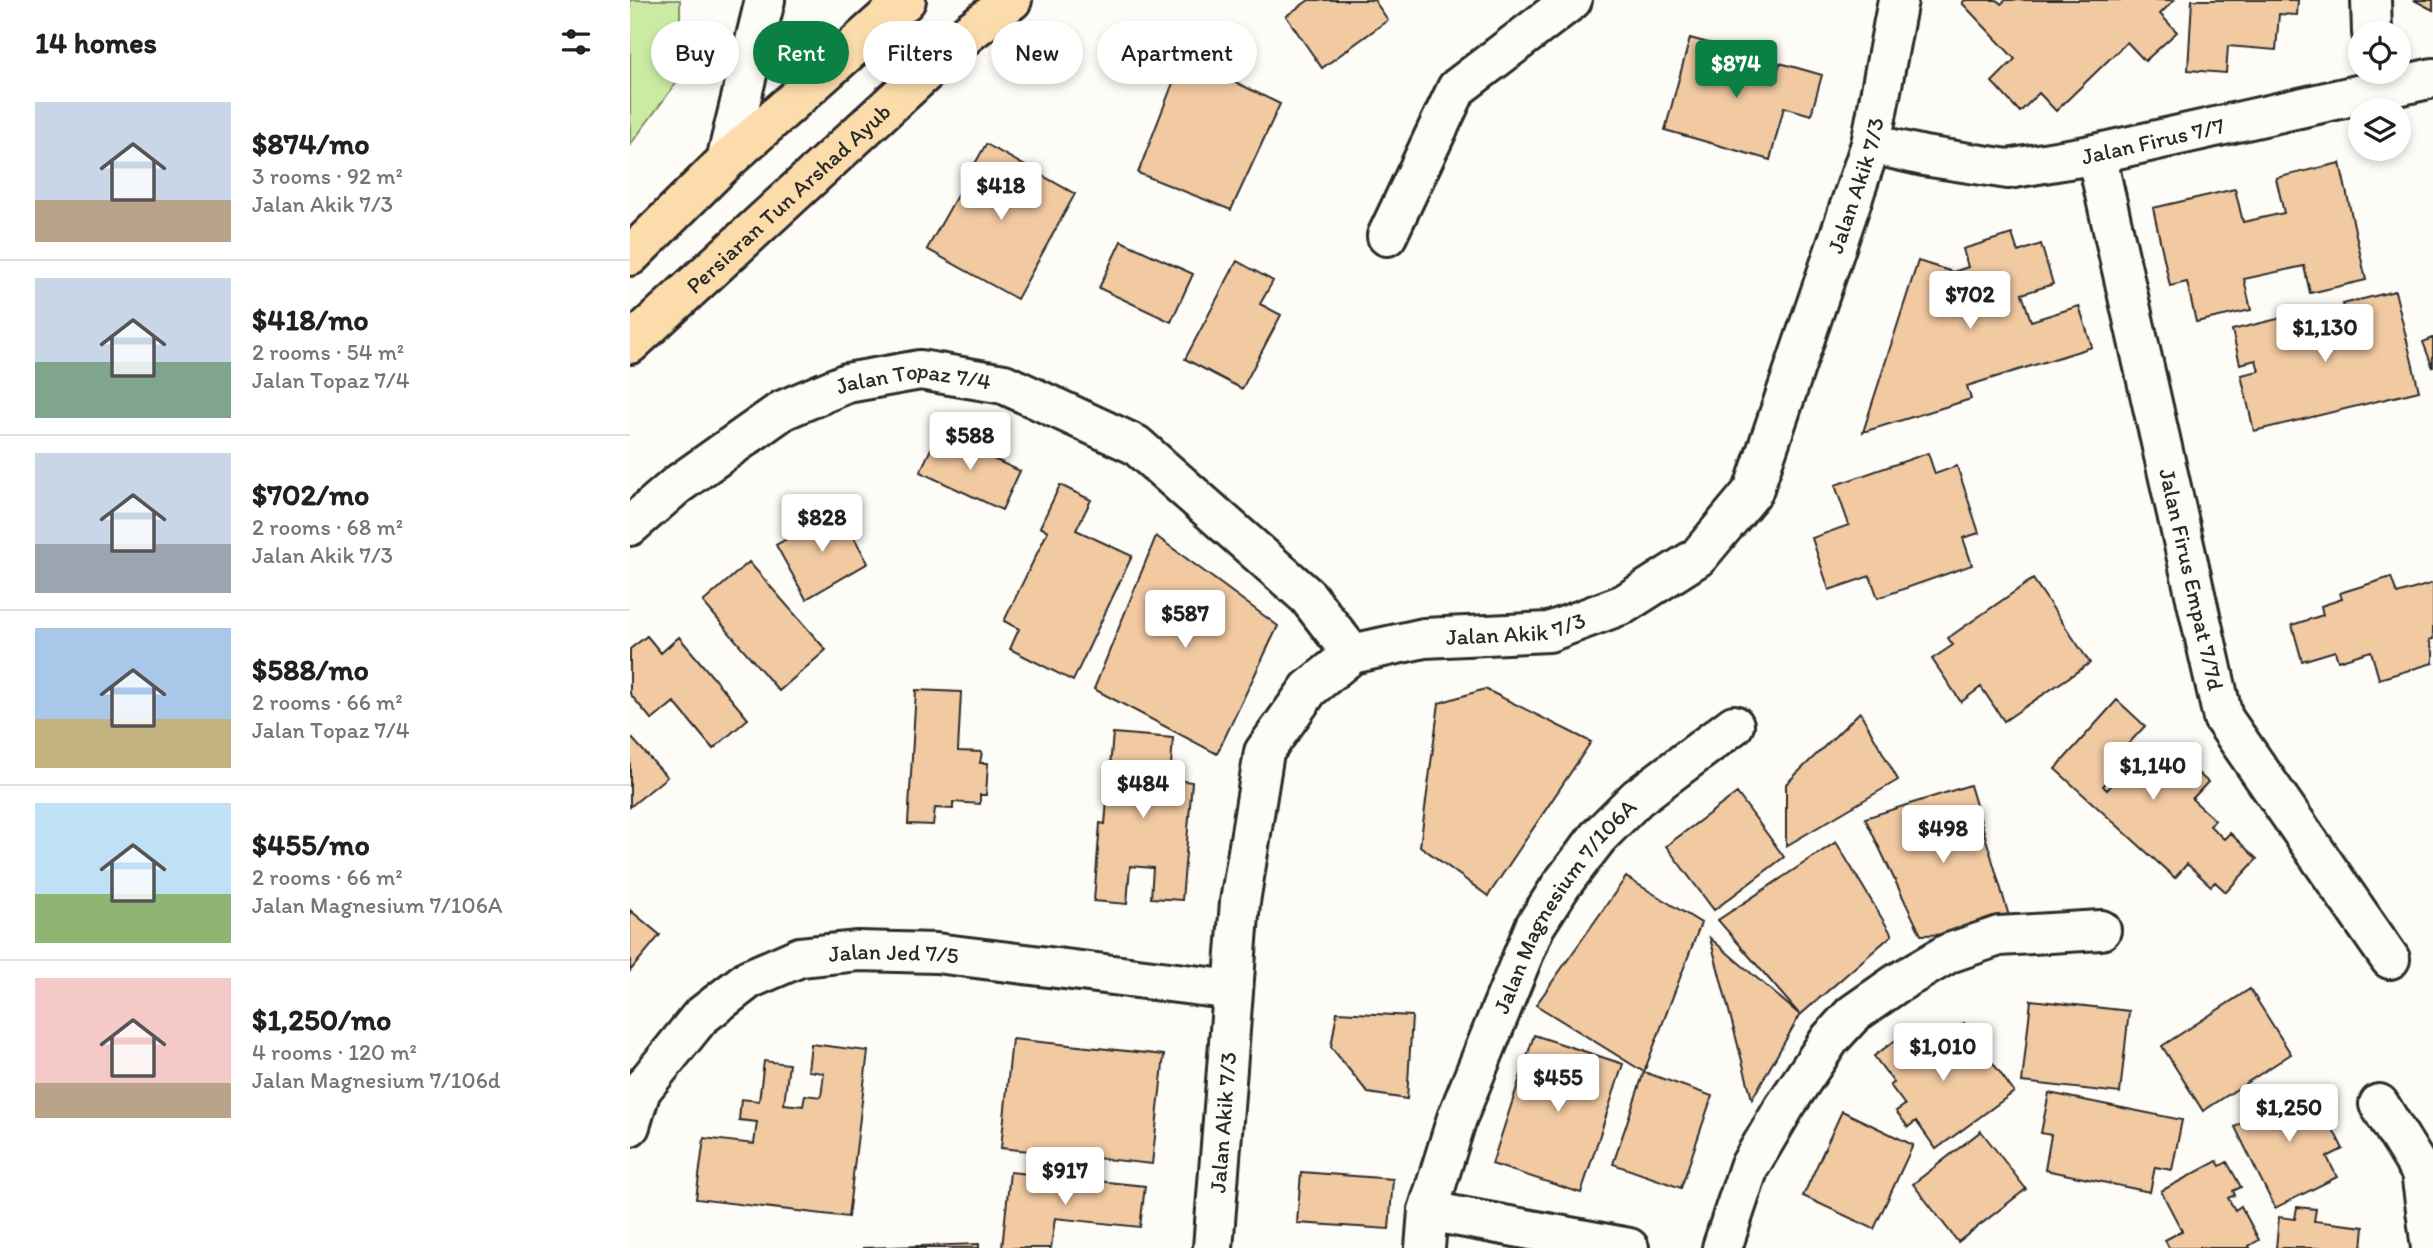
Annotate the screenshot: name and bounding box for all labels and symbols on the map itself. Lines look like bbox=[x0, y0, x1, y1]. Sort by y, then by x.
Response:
pin: $874 bbox=[1695, 41, 1777, 100]
street label: Persiaran Tun Arshad Ayub bbox=[680, 97, 896, 300]
street label: Jalan Firus 7/7 bbox=[2079, 111, 2227, 171]
street label: Jalan Akik 7/3 bbox=[1821, 115, 1890, 257]
pin: $418 bbox=[960, 162, 1042, 222]
pin: $702 bbox=[1929, 272, 2011, 331]
pin: $1,130 bbox=[2268, 304, 2382, 364]
street label: Jalan Topaz 7/4 bbox=[831, 356, 993, 400]
pin: $588 bbox=[929, 412, 1011, 472]
street label: Jalan Firus Empat 7/7d bbox=[2153, 466, 2230, 693]
pin: $828 bbox=[781, 494, 863, 554]
pin: $587 bbox=[1144, 590, 1226, 650]
street label: Jalan Akik 7/3 bbox=[1445, 606, 1589, 651]
pin: $1,140 bbox=[2096, 742, 2210, 802]
pin: $484 bbox=[1102, 760, 1184, 820]
street label: Jalan Magnesium 7/106A bbox=[1487, 793, 1642, 1018]
pin: $498 bbox=[1902, 806, 1984, 865]
street label: Jalan Jed 7/5 bbox=[827, 937, 960, 970]
pin: $1,010 bbox=[1886, 1024, 2000, 1083]
street label: Jalan Akik 7/3 bbox=[1203, 1051, 1242, 1194]
pin: $455 bbox=[1517, 1054, 1599, 1114]
pin: $1,250 bbox=[2232, 1084, 2346, 1144]
pin: $917 bbox=[1024, 1148, 1106, 1207]

